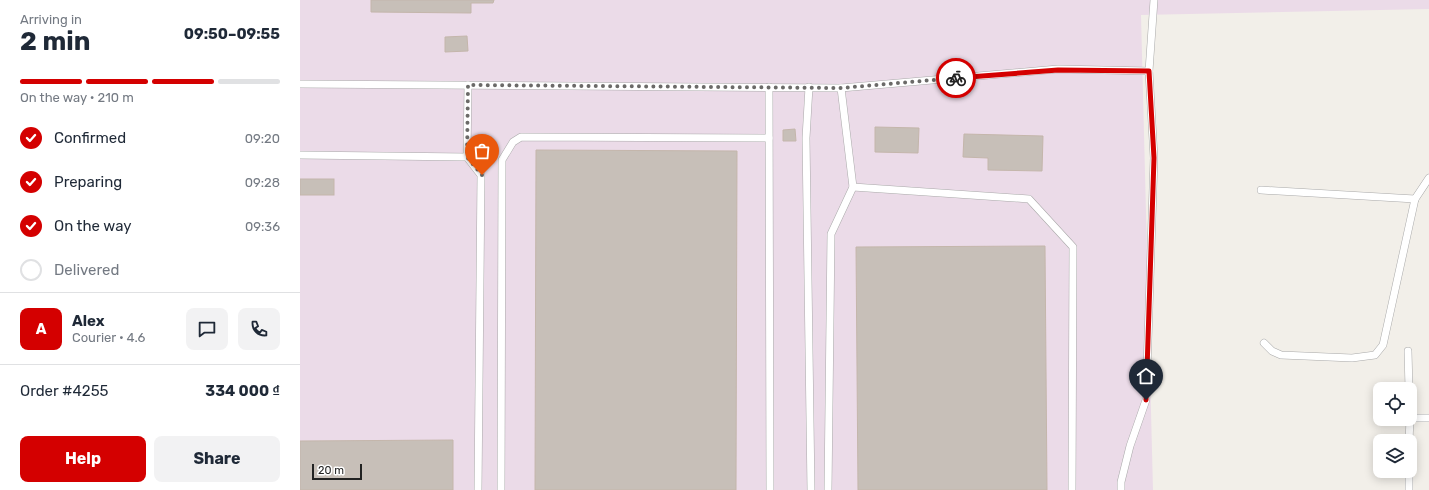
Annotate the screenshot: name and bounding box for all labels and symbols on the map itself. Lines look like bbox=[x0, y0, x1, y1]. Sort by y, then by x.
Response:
courier bbox=[936, 58, 976, 98]
pin bbox=[465, 134, 499, 175]
pin bbox=[1129, 359, 1163, 400]
scale bar bbox=[312, 462, 362, 481]

